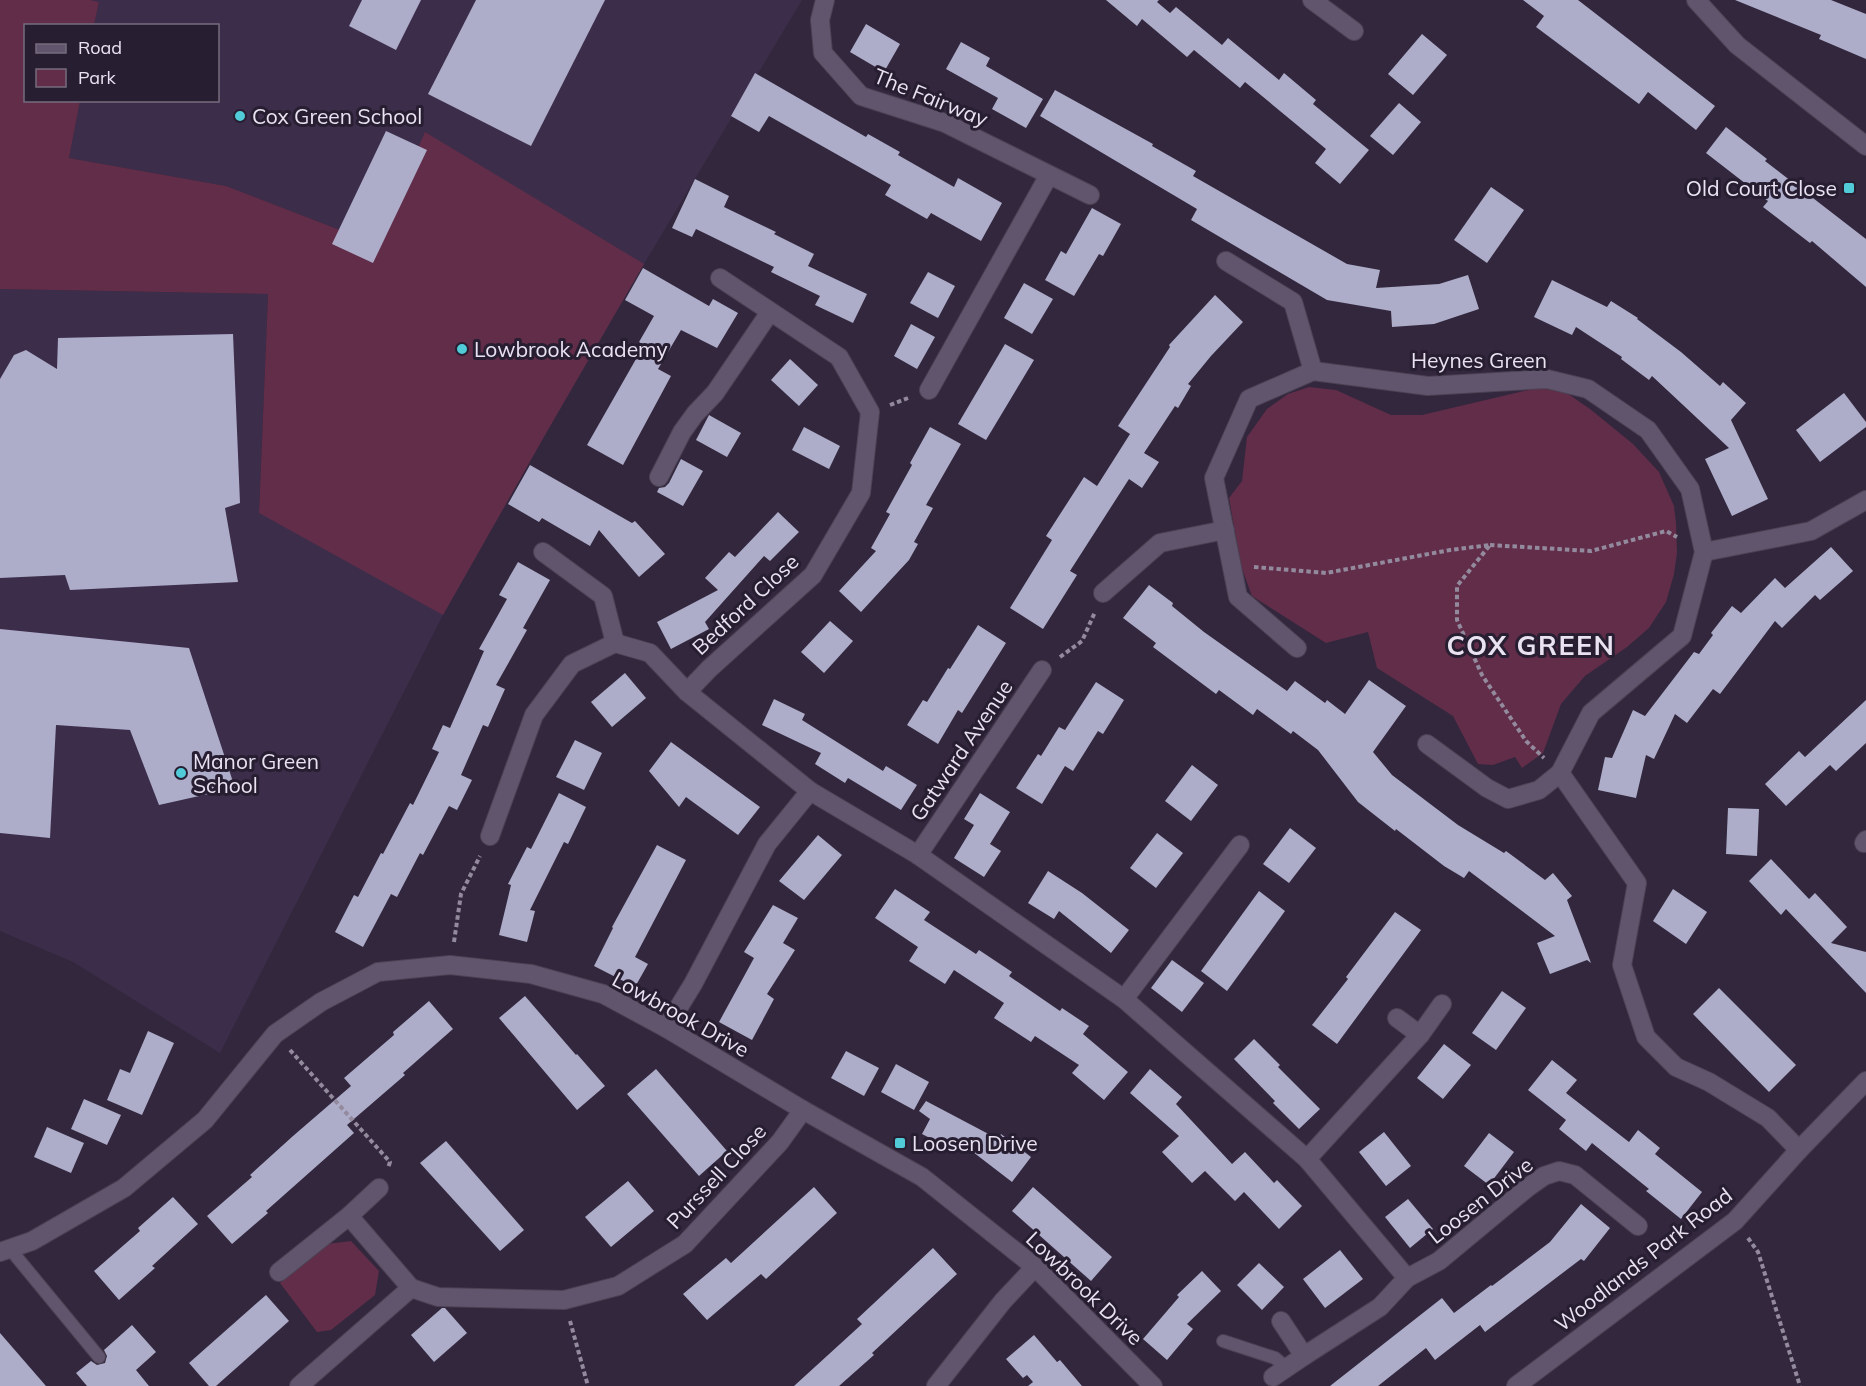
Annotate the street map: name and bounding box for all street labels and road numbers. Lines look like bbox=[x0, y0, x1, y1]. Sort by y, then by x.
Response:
street label: The Fairway bbox=[870, 62, 992, 132]
street label: Heynes Green bbox=[1411, 347, 1547, 373]
street label: Bedford Close bbox=[686, 548, 804, 660]
street label: Gatward Avenue bbox=[904, 674, 1018, 826]
street label: Lowbrook Drive bbox=[608, 966, 754, 1062]
street label: Purssell Close bbox=[661, 1118, 771, 1234]
street label: Loosen Drive bbox=[1422, 1151, 1538, 1249]
street label: Woodlands Park Road bbox=[1549, 1182, 1737, 1336]
street label: Lowbrook Drive bbox=[1021, 1226, 1149, 1350]

